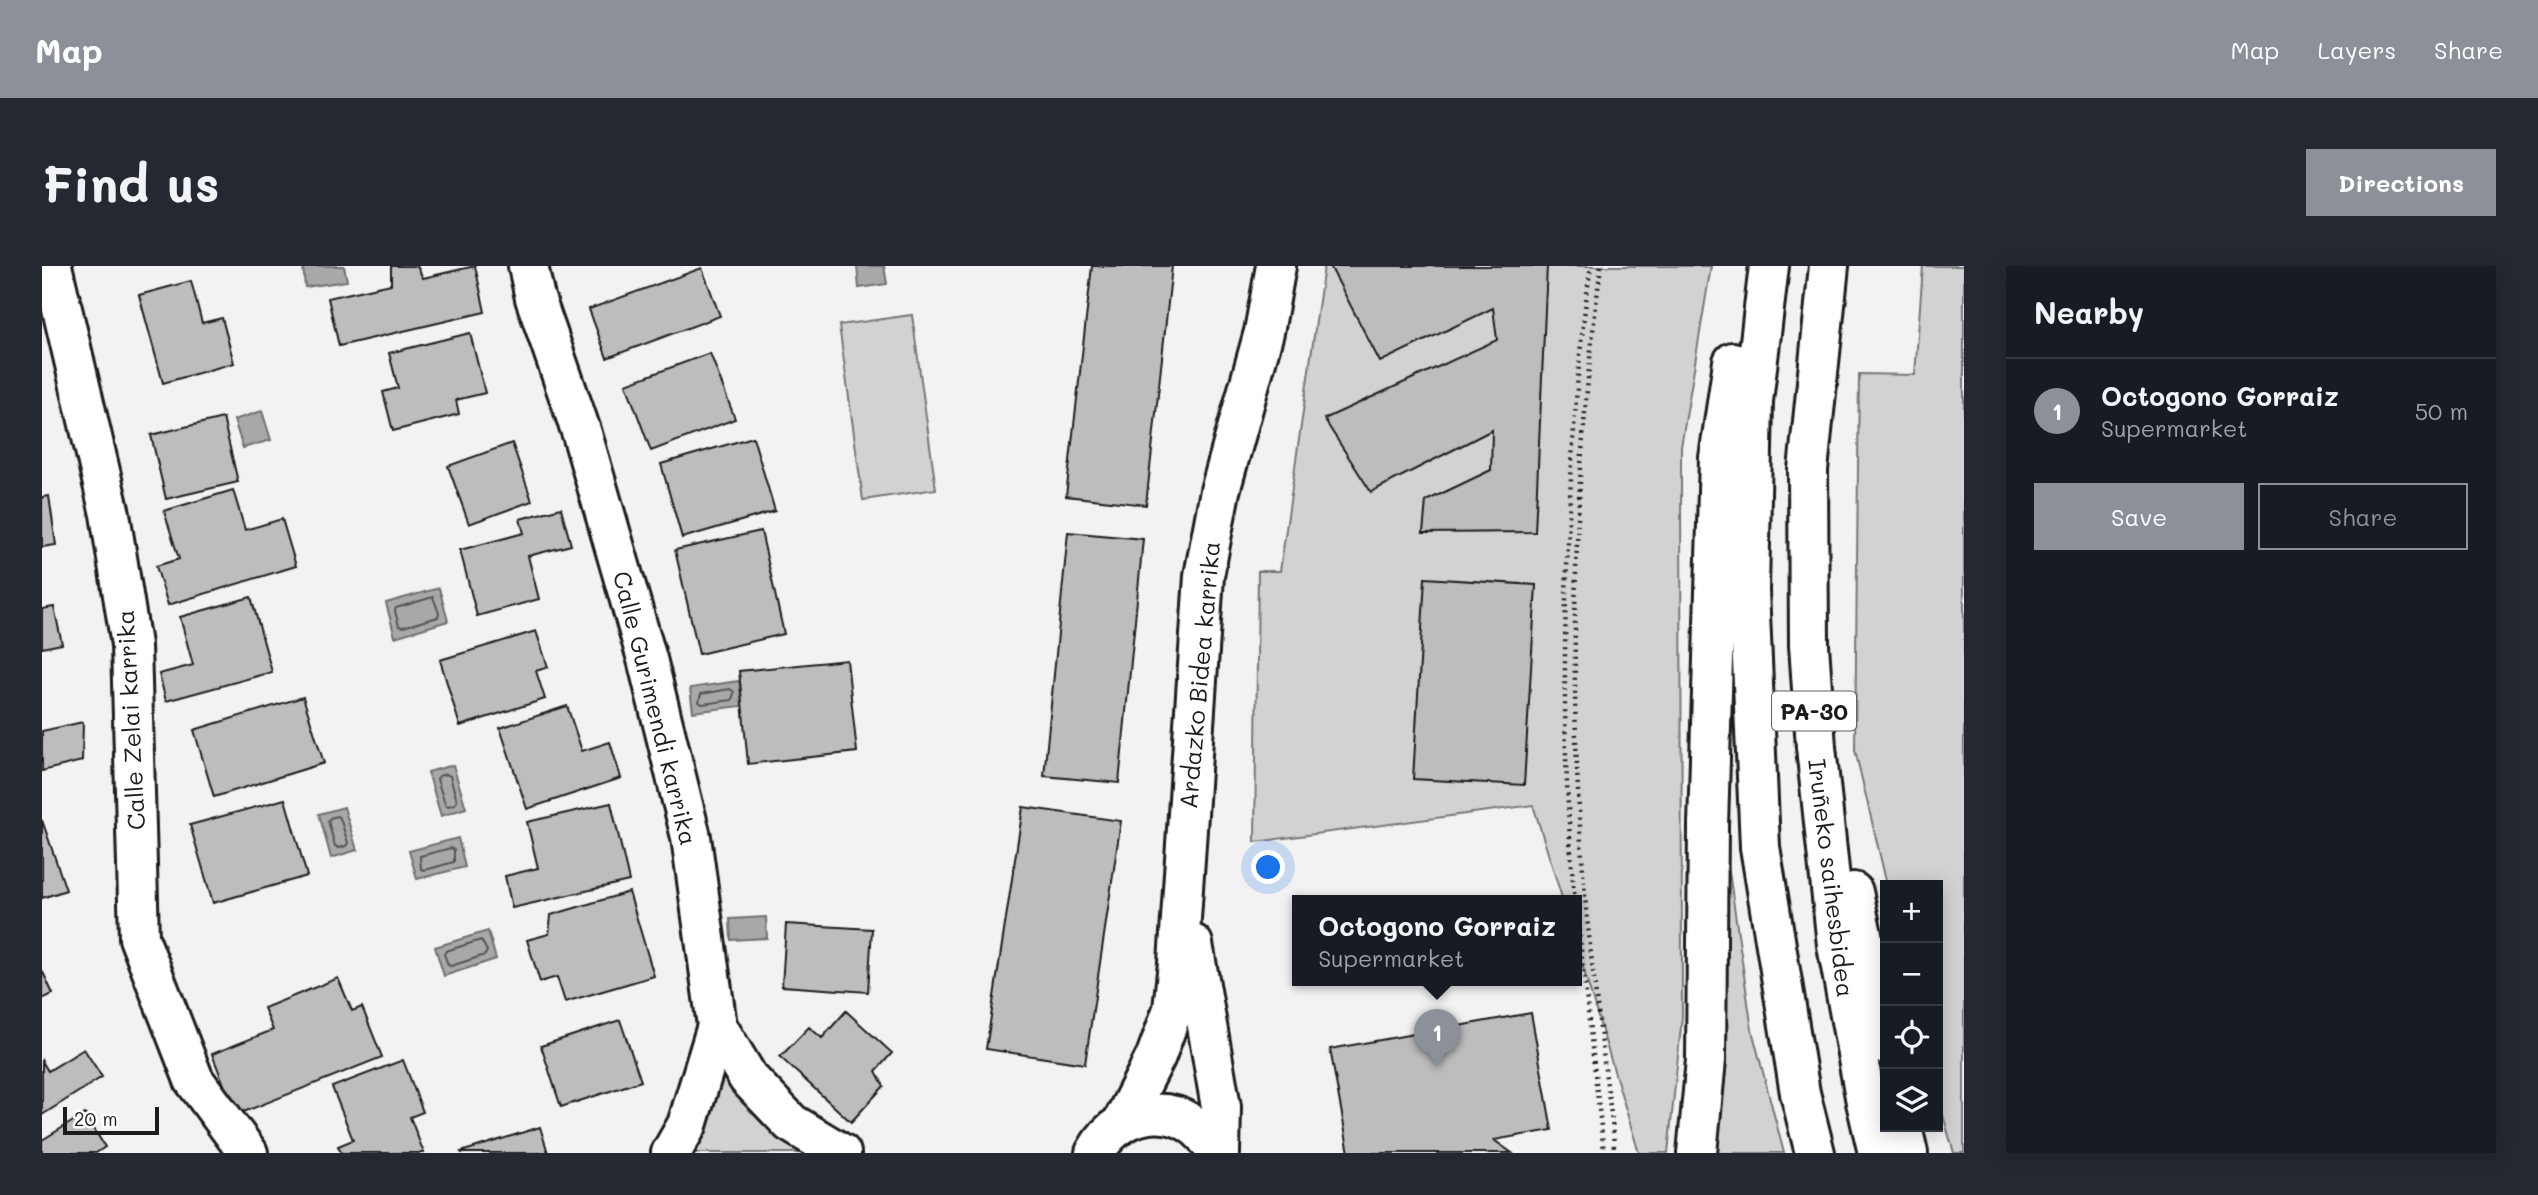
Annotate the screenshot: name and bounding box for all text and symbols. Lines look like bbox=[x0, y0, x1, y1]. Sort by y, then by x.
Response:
text: Map bbox=[35, 28, 103, 71]
text: Map bbox=[2231, 34, 2279, 65]
text: Layers bbox=[2317, 34, 2396, 65]
text: Share bbox=[2434, 34, 2503, 65]
button: Directions bbox=[2306, 149, 2496, 216]
text: Find us bbox=[42, 151, 220, 214]
text: Nearby bbox=[2034, 292, 2144, 332]
text: Octogono Gorraiz bbox=[2101, 379, 2339, 413]
text: 1 bbox=[2052, 396, 2062, 426]
text: 50 m bbox=[2415, 396, 2468, 426]
text: Supermarket bbox=[2101, 413, 2247, 443]
button: Save bbox=[2034, 483, 2244, 550]
button: Share bbox=[2258, 483, 2468, 550]
street label: Ardazko Bidea karrika bbox=[1172, 540, 1226, 810]
street label: Calle Gurimendi karrika bbox=[607, 568, 705, 848]
street label: Calle Zelai karrika bbox=[109, 609, 151, 831]
road number: PA-30 bbox=[1772, 692, 1856, 730]
street label: Iruñeko saihesbidea bbox=[1802, 757, 1862, 999]
your location bbox=[1251, 850, 1285, 884]
map controls bbox=[1880, 880, 1943, 1132]
button: + bbox=[1880, 880, 1943, 943]
popup bbox=[1292, 895, 1582, 986]
text: Octogono Gorraiz bbox=[1318, 909, 1556, 943]
text: Supermarket bbox=[1318, 943, 1464, 973]
button: − bbox=[1880, 943, 1943, 1006]
button: locate bbox=[1880, 1006, 1943, 1069]
pin: 1 bbox=[1414, 1009, 1460, 1067]
button: layers bbox=[1880, 1069, 1943, 1132]
scale bar bbox=[63, 1104, 159, 1136]
text: 20 m bbox=[74, 1106, 118, 1131]

